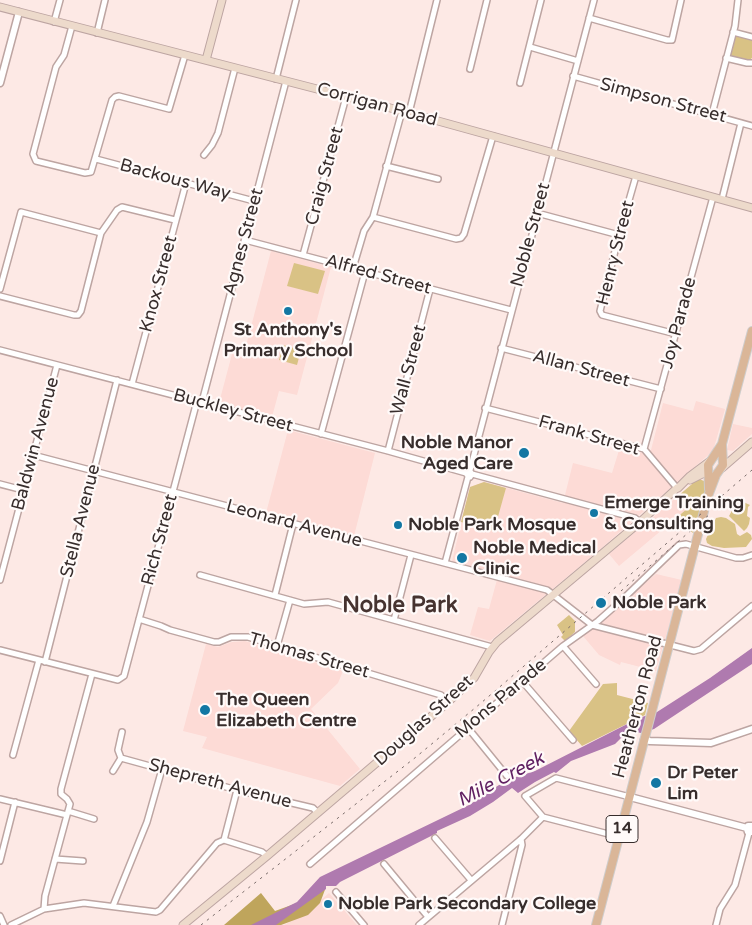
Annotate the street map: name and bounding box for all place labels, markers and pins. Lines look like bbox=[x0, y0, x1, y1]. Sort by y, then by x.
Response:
marker: St Anthony's Primary School bbox=[282, 305, 294, 317]
place label: St Anthony's Primary School bbox=[223, 319, 353, 362]
place label: Noble Manor Aged Care bbox=[401, 432, 513, 474]
marker: Noble Manor Aged Care bbox=[517, 446, 531, 460]
place label: Emerge Training & Consulting bbox=[604, 492, 744, 534]
marker: Emerge Training & Consulting bbox=[588, 507, 600, 519]
place label: Noble Park Mosque bbox=[408, 514, 576, 536]
marker: Noble Park Mosque bbox=[392, 519, 404, 531]
place label: Noble Medical Clinic bbox=[473, 537, 596, 580]
marker: Noble Medical Clinic bbox=[455, 551, 469, 565]
place label: Noble Park bbox=[612, 592, 706, 614]
marker: Noble Park bbox=[594, 596, 608, 610]
place label: The Queen Elizabeth Centre bbox=[216, 689, 356, 732]
marker: The Queen Elizabeth Centre bbox=[198, 703, 212, 717]
place label: Dr Peter Lim bbox=[667, 762, 738, 804]
marker: Dr Peter Lim bbox=[649, 776, 663, 790]
place label: Noble Park Secondary College bbox=[338, 893, 596, 915]
marker: Noble Park Secondary College bbox=[322, 898, 334, 910]

